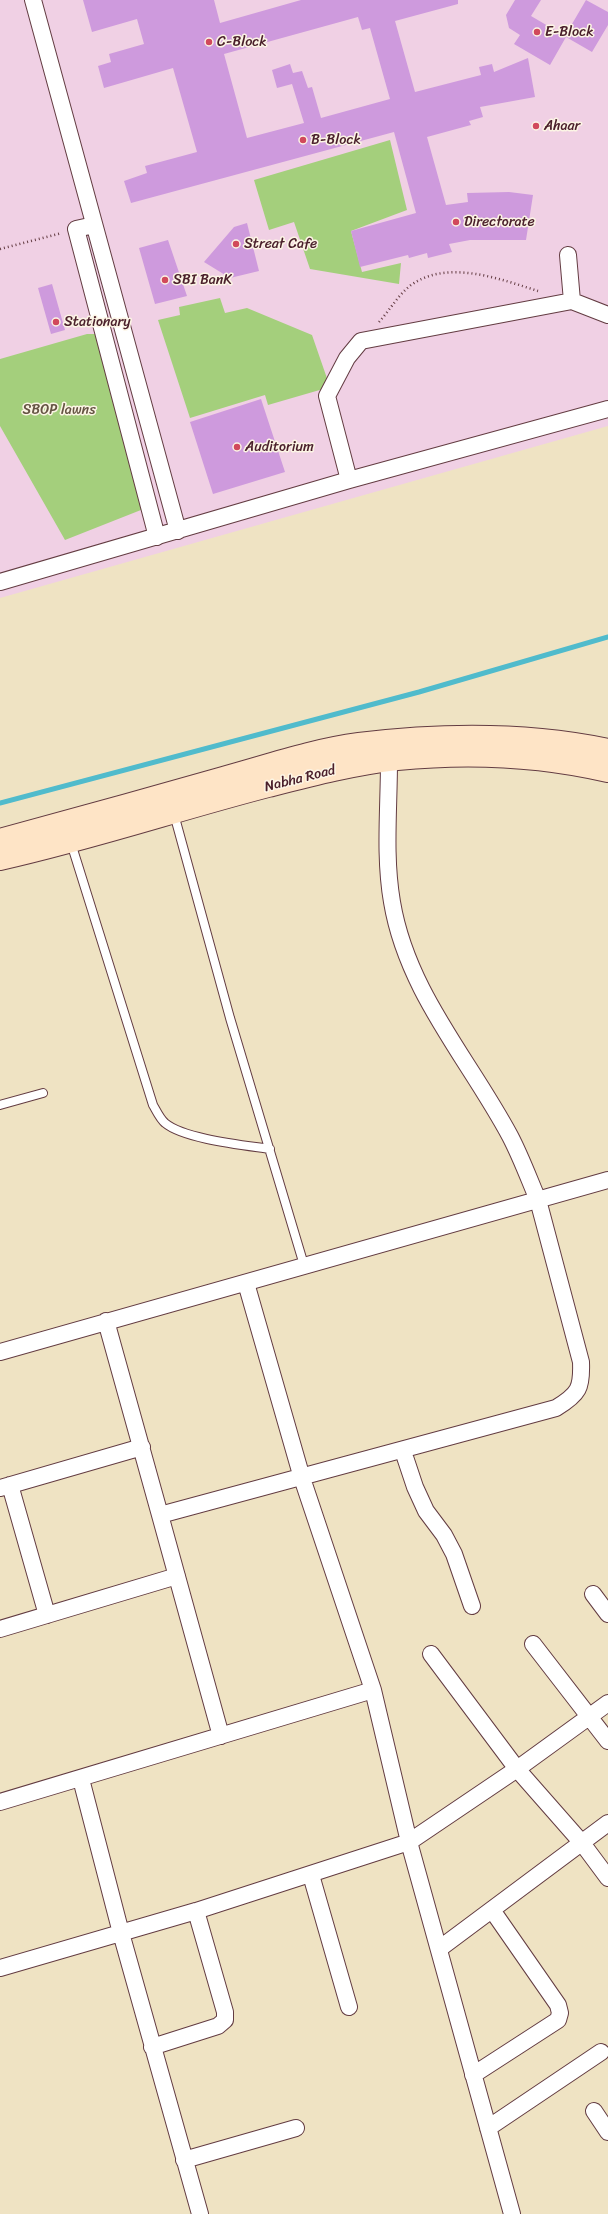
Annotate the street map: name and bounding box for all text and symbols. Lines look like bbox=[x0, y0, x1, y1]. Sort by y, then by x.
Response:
place label: E-Block bbox=[545, 24, 594, 40]
marker: E-Block bbox=[532, 27, 542, 37]
place label: C-Block bbox=[217, 34, 267, 50]
marker: C-Block bbox=[204, 37, 214, 47]
place label: Ahaar bbox=[544, 118, 580, 134]
marker: Ahaar bbox=[531, 121, 541, 131]
place label: B-Block bbox=[311, 132, 361, 148]
marker: B-Block bbox=[298, 135, 308, 145]
place label: Directorate bbox=[464, 214, 535, 230]
marker: Directorate bbox=[451, 217, 461, 227]
place label: Streat Cafe bbox=[244, 236, 317, 252]
marker: Streat Cafe bbox=[231, 239, 241, 249]
place label: SBI BanK bbox=[173, 272, 232, 288]
marker: SBI BanK bbox=[160, 275, 170, 285]
place label: Stationary bbox=[64, 314, 130, 330]
marker: Stationary bbox=[51, 317, 61, 327]
park label: SBOP lawns bbox=[22, 402, 96, 418]
place label: Auditorium bbox=[245, 439, 314, 455]
marker: Auditorium bbox=[232, 442, 242, 452]
street label: Nabha Road bbox=[263, 762, 337, 796]

